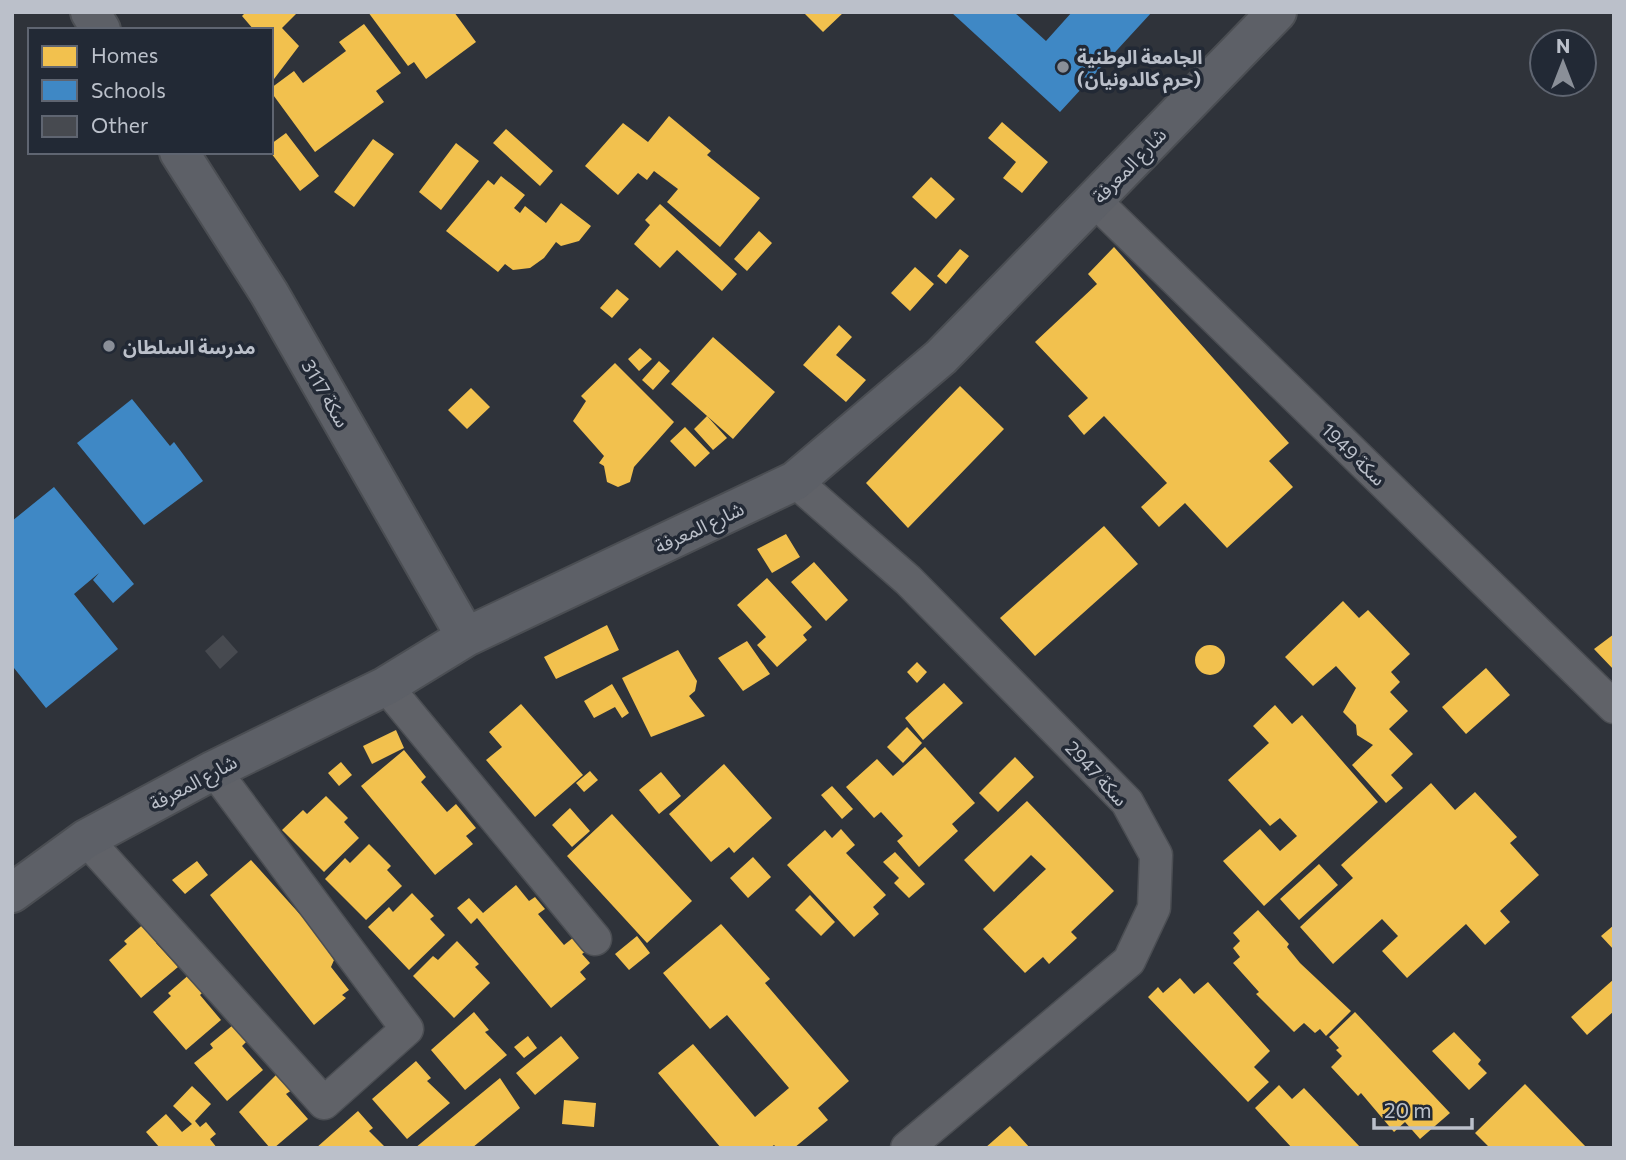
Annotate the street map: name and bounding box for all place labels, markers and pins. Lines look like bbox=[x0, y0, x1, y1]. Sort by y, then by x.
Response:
place label: الجامعة الوطنية (حرم كالدونيان) bbox=[1077, 45, 1202, 94]
marker: الجامعة الوطنية (حرم كالدونيان) bbox=[1055, 59, 1071, 75]
place label: مدرسة السلطان bbox=[123, 335, 256, 359]
marker: مدرسة السلطان bbox=[101, 338, 117, 354]

